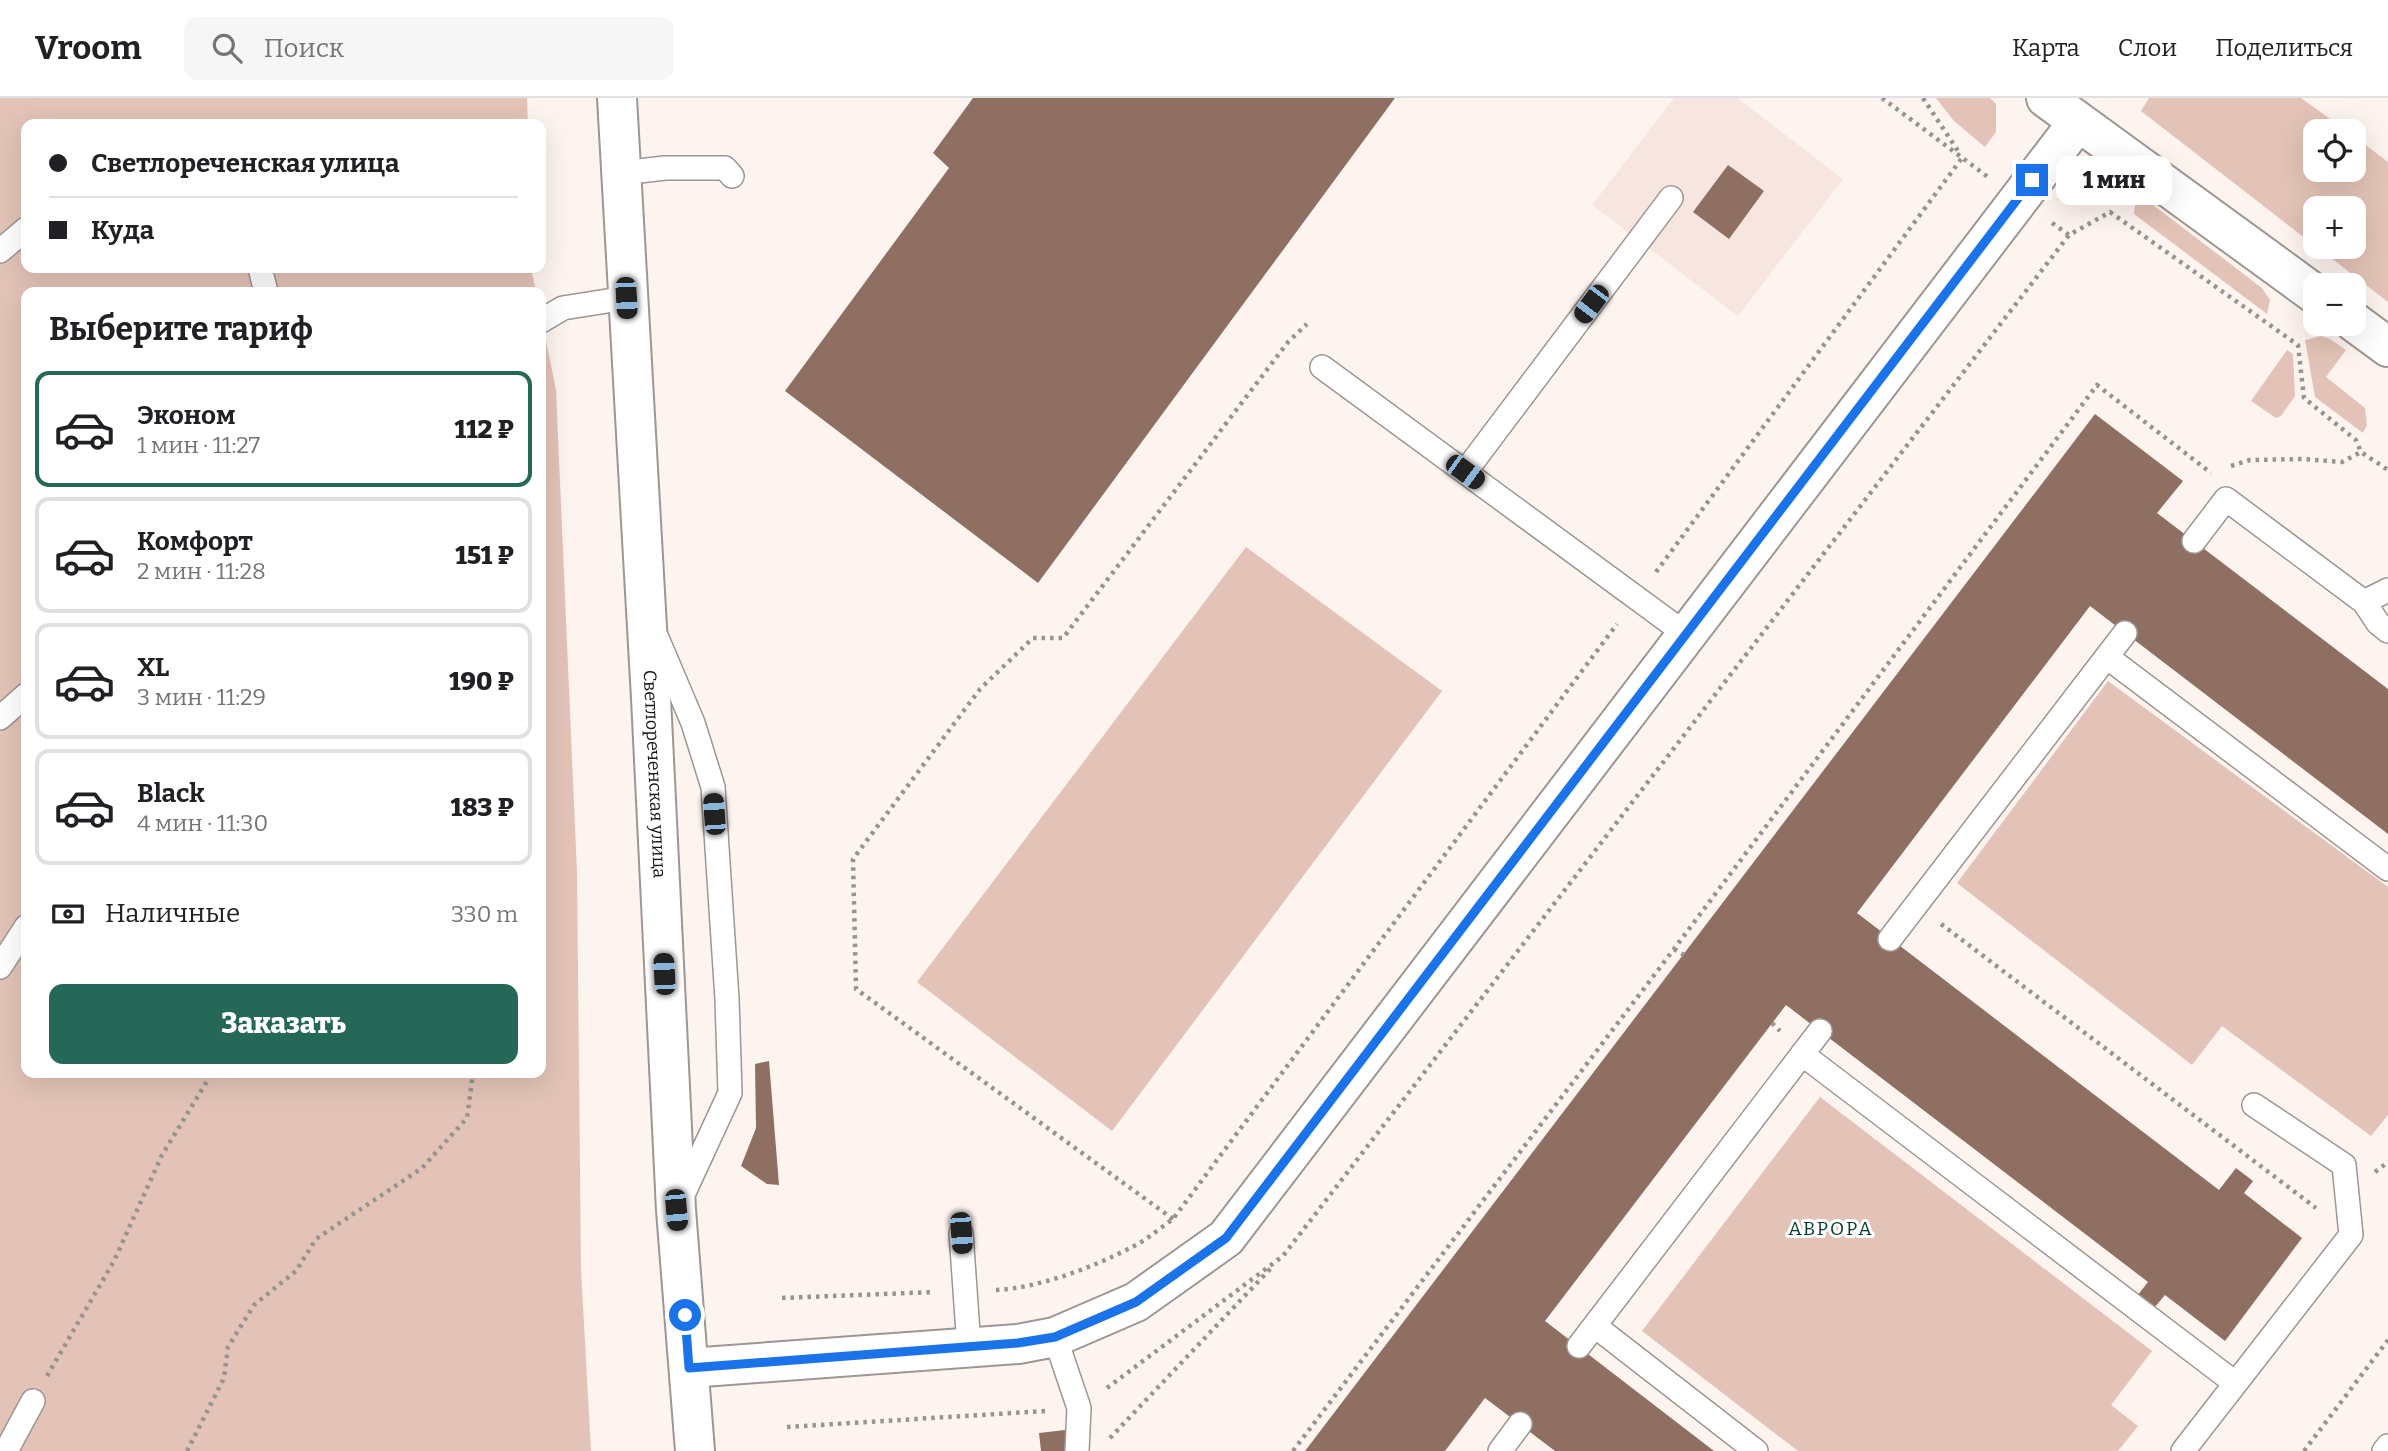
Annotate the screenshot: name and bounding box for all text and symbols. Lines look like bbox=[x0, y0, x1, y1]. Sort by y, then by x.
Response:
search box bbox=[184, 17, 674, 80]
text: Vroom bbox=[35, 28, 142, 68]
icon: search bbox=[208, 29, 246, 67]
text: Поиск bbox=[264, 33, 344, 64]
text: Карта bbox=[2012, 34, 2080, 62]
text: Слои bbox=[2118, 34, 2177, 62]
text: Поделиться bbox=[2215, 34, 2353, 62]
map controls bbox=[2303, 119, 2366, 336]
button: locate bbox=[2303, 119, 2366, 182]
text: Светлореченская улица bbox=[91, 148, 399, 179]
callout: 1 мин bbox=[2056, 155, 2172, 204]
route end bbox=[2016, 164, 2048, 196]
text: 1 мин bbox=[2083, 166, 2145, 194]
button: + bbox=[2303, 196, 2366, 259]
text: Куда bbox=[91, 215, 154, 246]
button: − bbox=[2303, 273, 2366, 336]
car bbox=[615, 276, 638, 320]
car bbox=[1570, 281, 1613, 327]
text: Выберите тариф bbox=[49, 310, 313, 348]
icon: car bbox=[53, 398, 116, 461]
text: Эконом bbox=[137, 400, 236, 431]
text: 112 ₽ bbox=[454, 414, 514, 445]
text: 1 мин · 11:27 bbox=[137, 431, 260, 459]
car bbox=[1442, 451, 1489, 493]
icon: car bbox=[53, 524, 116, 587]
text: Комфорт bbox=[137, 526, 253, 557]
text: 151 ₽ bbox=[455, 540, 514, 571]
text: 2 мин · 11:28 bbox=[137, 557, 266, 585]
icon: car bbox=[53, 650, 116, 713]
text: XL bbox=[137, 652, 169, 683]
text: 190 ₽ bbox=[449, 666, 514, 697]
street label: Светлореченская улица bbox=[638, 669, 671, 879]
text: 3 мин · 11:29 bbox=[137, 683, 266, 711]
icon: car bbox=[53, 776, 116, 839]
text: Black bbox=[137, 778, 205, 809]
text: 183 ₽ bbox=[451, 792, 514, 823]
car bbox=[703, 792, 726, 836]
text: 4 мин · 11:30 bbox=[137, 809, 268, 837]
icon: cash bbox=[49, 895, 87, 933]
text: Наличные bbox=[105, 898, 240, 929]
text: 330 m bbox=[451, 900, 518, 928]
car bbox=[653, 952, 676, 996]
button: Заказать bbox=[49, 984, 518, 1064]
car bbox=[664, 1188, 689, 1232]
car bbox=[950, 1211, 973, 1255]
district label: АВРОРА bbox=[1788, 1217, 1874, 1240]
route start bbox=[669, 1299, 701, 1331]

